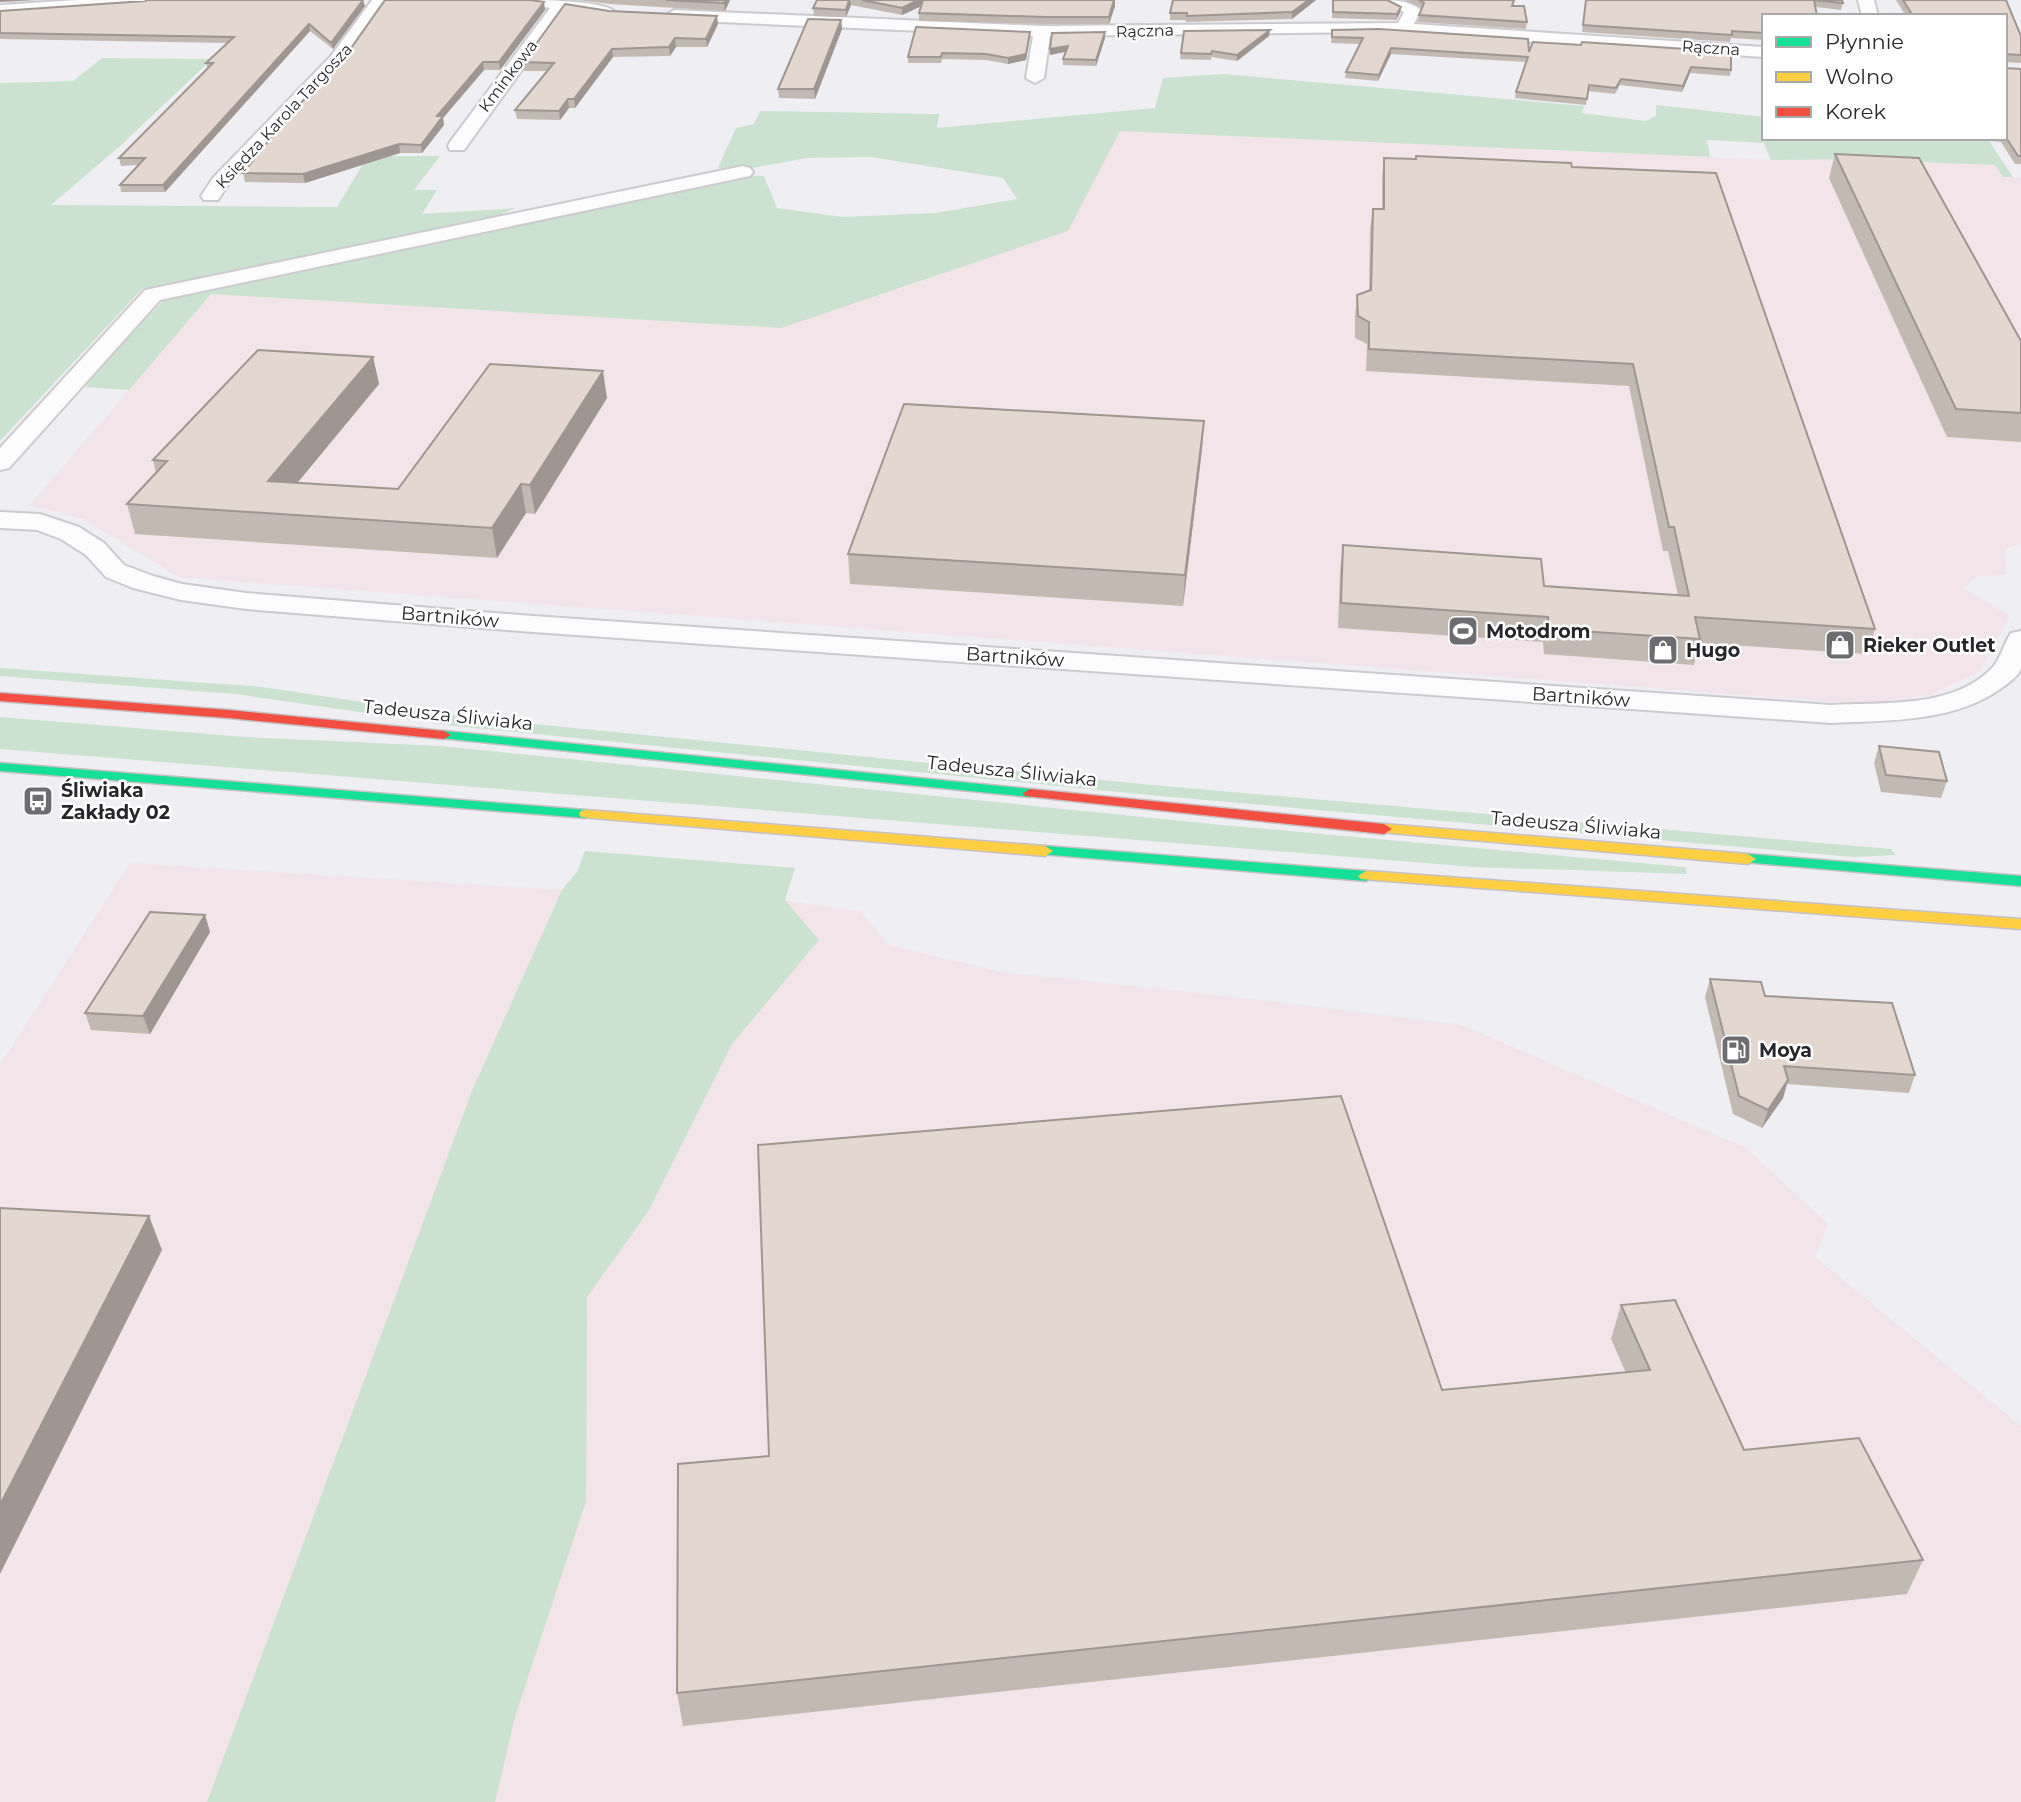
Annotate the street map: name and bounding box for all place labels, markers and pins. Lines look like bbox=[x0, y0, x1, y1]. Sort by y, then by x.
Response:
sports icon: Motodrom bbox=[1446, 614, 1480, 648]
place label: Motodrom bbox=[1486, 620, 1591, 643]
shop icon: Rieker Outlet bbox=[1823, 628, 1857, 662]
shop icon: Hugo bbox=[1646, 633, 1680, 667]
place label: Rieker Outlet bbox=[1863, 634, 1996, 657]
place label: Hugo bbox=[1686, 639, 1740, 662]
place label: Śliwiaka Zakłady 02 bbox=[61, 778, 170, 824]
bus stop icon: Śliwiaka Zakłady 02 bbox=[21, 784, 55, 818]
fuel station icon: Moya bbox=[1719, 1033, 1753, 1067]
place label: Moya bbox=[1759, 1039, 1812, 1062]

